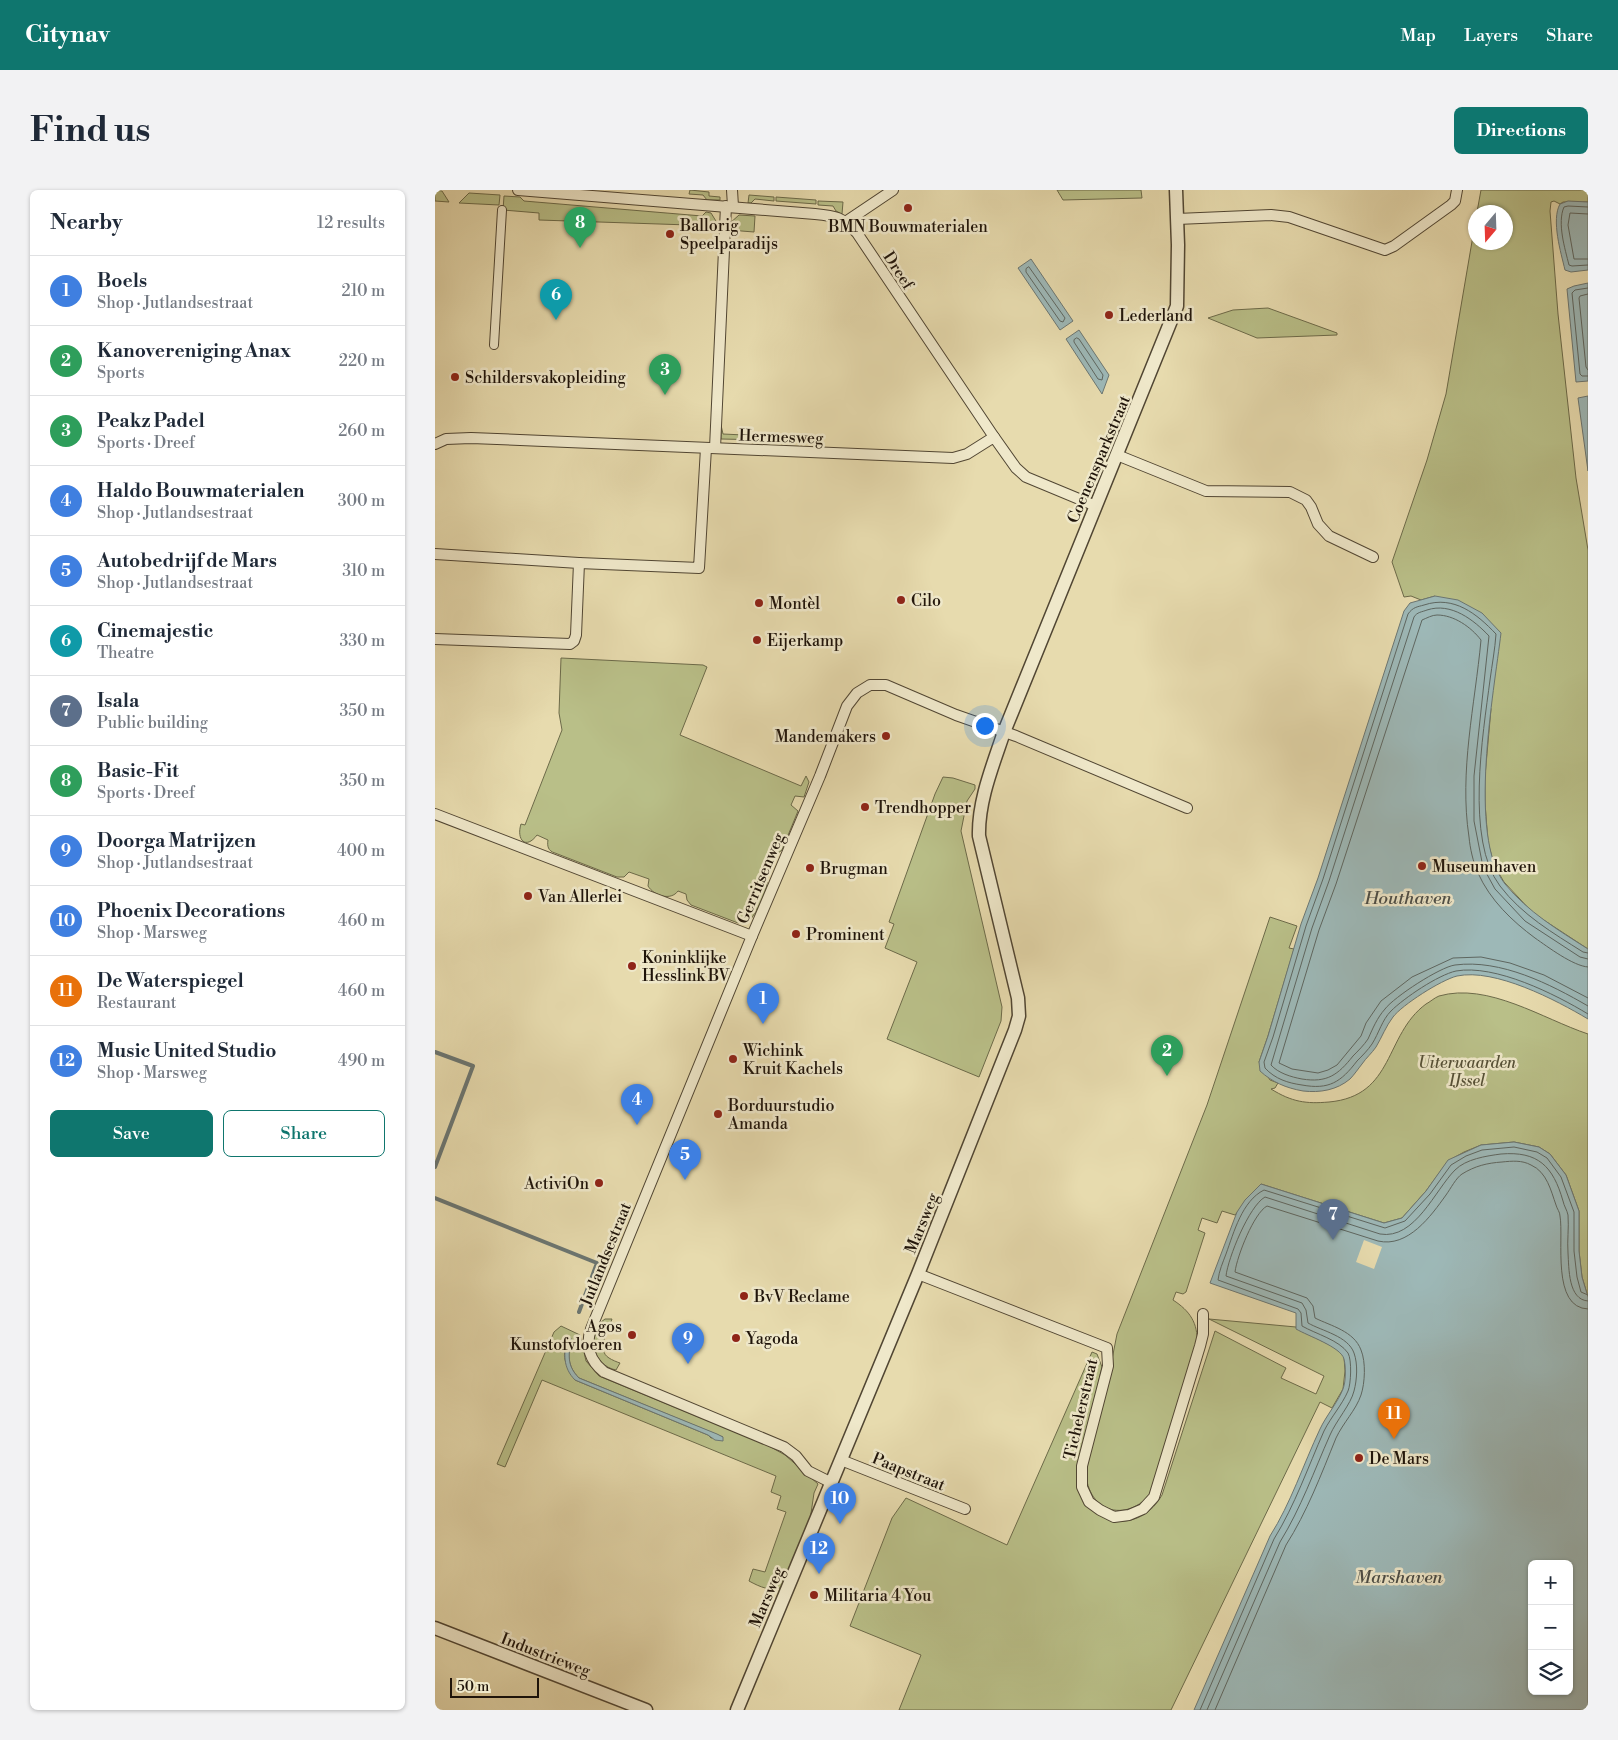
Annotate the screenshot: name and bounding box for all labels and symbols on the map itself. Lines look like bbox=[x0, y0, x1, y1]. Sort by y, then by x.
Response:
marker: BMN Bouwmaterialen bbox=[902, 202, 914, 214]
north arrow bbox=[1468, 205, 1513, 250]
pin: 8 bbox=[564, 207, 596, 248]
place label: Ballorig Speelparadijs bbox=[679, 216, 778, 254]
place label: BMN Bouwmaterialen bbox=[827, 217, 988, 237]
marker: Ballorig Speelparadijs bbox=[664, 228, 676, 240]
street label: Dreef bbox=[879, 248, 918, 294]
pin: 6 bbox=[540, 279, 572, 320]
place label: Lederland bbox=[1119, 306, 1193, 326]
marker: Lederland bbox=[1103, 309, 1115, 321]
pin: 3 bbox=[649, 354, 681, 395]
place label: Schildersvakopleiding bbox=[465, 368, 626, 388]
marker: Schildersvakopleiding bbox=[449, 371, 461, 383]
street label: Coenensparkstraat bbox=[1063, 392, 1135, 526]
street label: Hermesweg bbox=[738, 426, 824, 448]
place label: Cilo bbox=[911, 591, 941, 611]
place label: Montèl bbox=[769, 594, 820, 614]
marker: Cilo bbox=[895, 594, 907, 606]
marker: Montèl bbox=[753, 597, 765, 609]
place label: Eijerkamp bbox=[767, 631, 843, 651]
marker: Eijerkamp bbox=[751, 634, 763, 646]
your location bbox=[972, 713, 998, 739]
place label: Mandemakers bbox=[775, 727, 876, 747]
marker: Mandemakers bbox=[880, 730, 892, 742]
place label: Trendhopper bbox=[875, 798, 971, 818]
marker: Trendhopper bbox=[859, 801, 871, 813]
street label: Gerritsenweg bbox=[733, 829, 789, 927]
place label: Museumhaven bbox=[1432, 857, 1537, 877]
place label: Brugman bbox=[819, 859, 888, 879]
marker: Museumhaven bbox=[1416, 860, 1428, 872]
marker: Brugman bbox=[804, 862, 816, 874]
place label: Van Allerlei bbox=[537, 887, 622, 907]
water label: Houthaven bbox=[1363, 887, 1453, 910]
marker: Van Allerlei bbox=[522, 890, 534, 902]
place label: Prominent bbox=[806, 925, 885, 945]
marker: Prominent bbox=[790, 928, 802, 940]
place label: Koninklijke Hesslink BV bbox=[642, 948, 730, 986]
marker: Koninklijke Hesslink BV bbox=[626, 960, 638, 972]
pin: 1 bbox=[747, 983, 779, 1024]
pin: 2 bbox=[1151, 1035, 1183, 1076]
place label: Wichink Kruit Kachels bbox=[742, 1041, 843, 1079]
marker: Wichink Kruit Kachels bbox=[727, 1053, 739, 1065]
park label: Uiterwaarden IJssel bbox=[1418, 1053, 1517, 1091]
pin: 4 bbox=[621, 1084, 653, 1125]
place label: Borduurstudio Amanda bbox=[727, 1096, 835, 1134]
marker: Borduurstudio Amanda bbox=[712, 1108, 724, 1120]
pin: 5 bbox=[669, 1139, 701, 1180]
place label: ActiviOn bbox=[523, 1174, 589, 1194]
marker: ActiviOn bbox=[593, 1177, 605, 1189]
street label: Marsweg bbox=[901, 1189, 943, 1257]
street label: Jutlandsestraat bbox=[576, 1199, 636, 1310]
pin: 7 bbox=[1317, 1199, 1349, 1240]
place label: BvV Reclame bbox=[753, 1287, 850, 1307]
marker: BvV Reclame bbox=[738, 1290, 750, 1302]
place label: Agos Kunstofvloeren bbox=[510, 1317, 622, 1355]
pin: 9 bbox=[672, 1323, 704, 1364]
marker: Agos Kunstofvloeren bbox=[626, 1329, 638, 1341]
place label: Yagoda bbox=[745, 1329, 799, 1349]
marker: Yagoda bbox=[730, 1332, 742, 1344]
street label: Tichelerstraat bbox=[1060, 1356, 1102, 1462]
pin: 11 bbox=[1378, 1398, 1410, 1439]
street label: Paapstraat bbox=[869, 1448, 948, 1496]
place label: De Mars bbox=[1369, 1449, 1429, 1469]
marker: De Mars bbox=[1353, 1452, 1365, 1464]
pin: 10 bbox=[824, 1483, 856, 1524]
pin: 12 bbox=[803, 1533, 835, 1574]
street label: Marsweg bbox=[745, 1563, 789, 1631]
water label: Marshaven bbox=[1355, 1566, 1444, 1589]
place label: Militaria 4 You bbox=[824, 1586, 931, 1606]
marker: Militaria 4 You bbox=[808, 1589, 820, 1601]
street label: Industrieweg bbox=[498, 1629, 594, 1681]
scale bar bbox=[450, 1675, 539, 1698]

